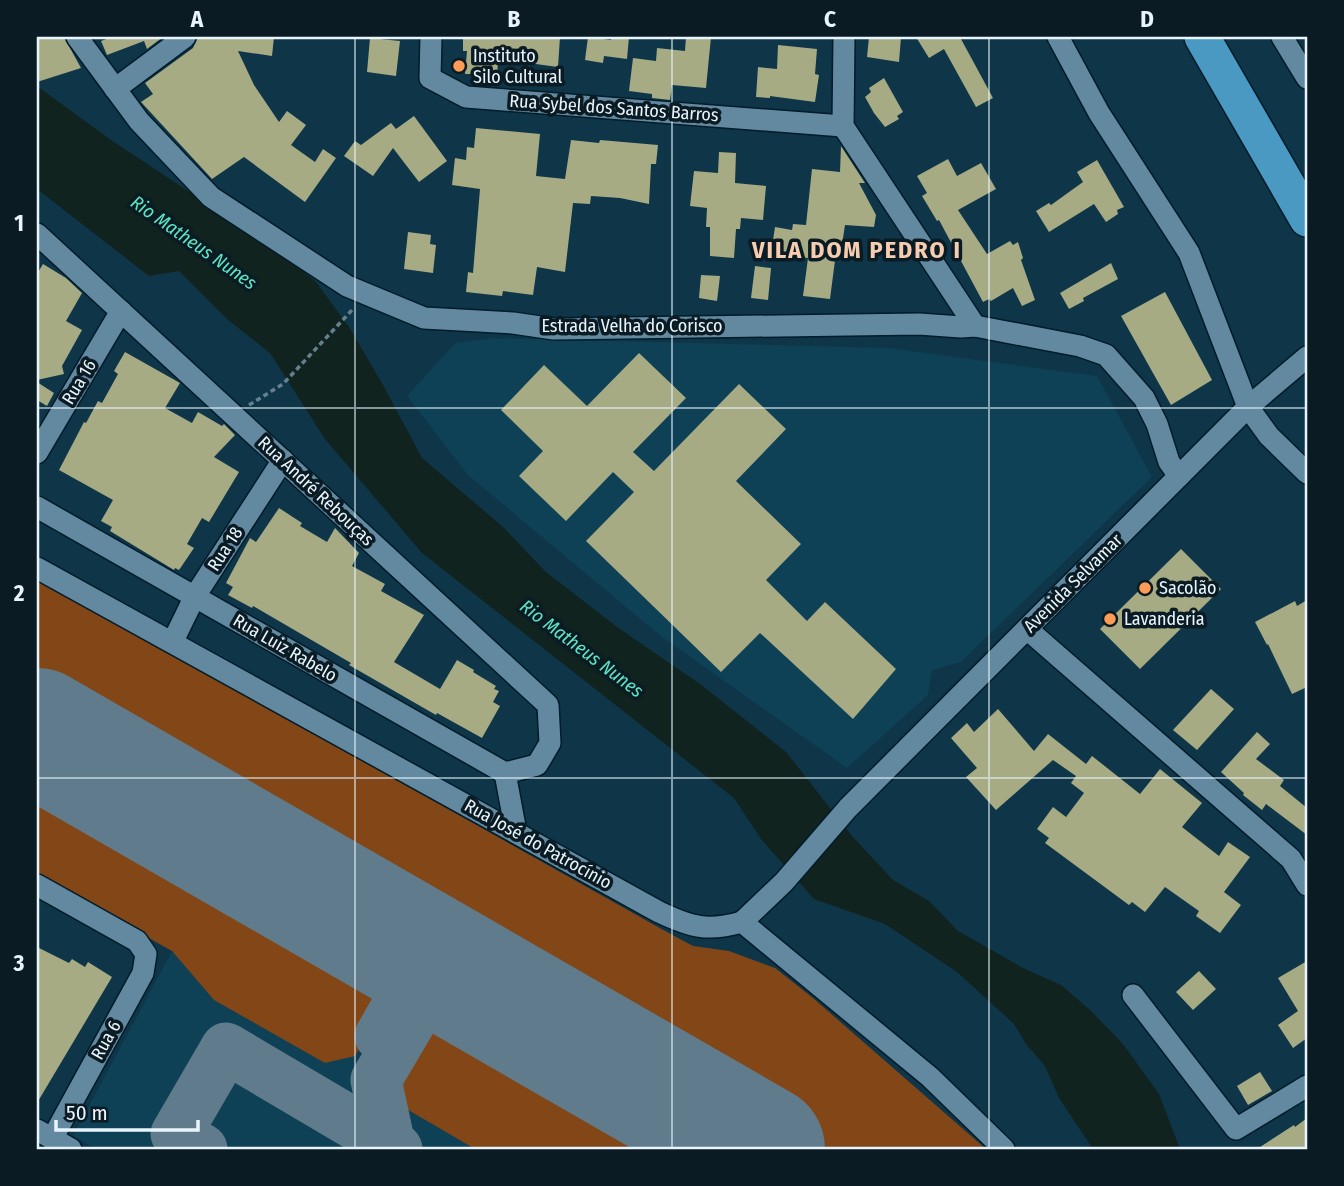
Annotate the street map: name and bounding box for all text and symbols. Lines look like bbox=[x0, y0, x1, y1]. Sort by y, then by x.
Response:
text: A bbox=[190, 5, 204, 33]
text: B bbox=[508, 5, 521, 33]
text: C bbox=[824, 5, 836, 33]
text: D bbox=[1140, 5, 1154, 33]
place label: Instituto Silo Cultural bbox=[473, 45, 562, 88]
marker: Instituto Silo Cultural bbox=[451, 58, 467, 74]
street label: Rua Sybel dos Santos Barros bbox=[509, 90, 720, 126]
water label: Rio Matheus Nunes bbox=[126, 190, 261, 294]
text: 1 bbox=[14, 209, 24, 237]
district label: VILA DOM PEDRO I bbox=[751, 236, 962, 264]
street label: Estrada Velha do Corisco bbox=[542, 315, 723, 337]
street label: Rua 16 bbox=[57, 356, 101, 408]
street label: Rua André Rebouças bbox=[253, 432, 379, 551]
street label: Rua 18 bbox=[203, 523, 247, 575]
street label: Avenida Selvamar bbox=[1019, 528, 1128, 637]
place label: Sacolão bbox=[1159, 577, 1217, 599]
text: 2 bbox=[13, 579, 25, 607]
marker: Sacolão bbox=[1137, 580, 1153, 596]
water label: Rio Matheus Nunes bbox=[516, 595, 648, 702]
place label: Lavanderia bbox=[1124, 608, 1205, 630]
street label: Rua Luiz Rabelo bbox=[229, 609, 341, 687]
marker: Lavanderia bbox=[1102, 611, 1118, 627]
street label: Rua José do Patrocínio bbox=[461, 794, 615, 894]
text: 3 bbox=[13, 949, 25, 977]
street label: Rua 6 bbox=[86, 1017, 126, 1063]
scale bar bbox=[56, 1088, 198, 1132]
text: 50 m bbox=[66, 1100, 108, 1126]

